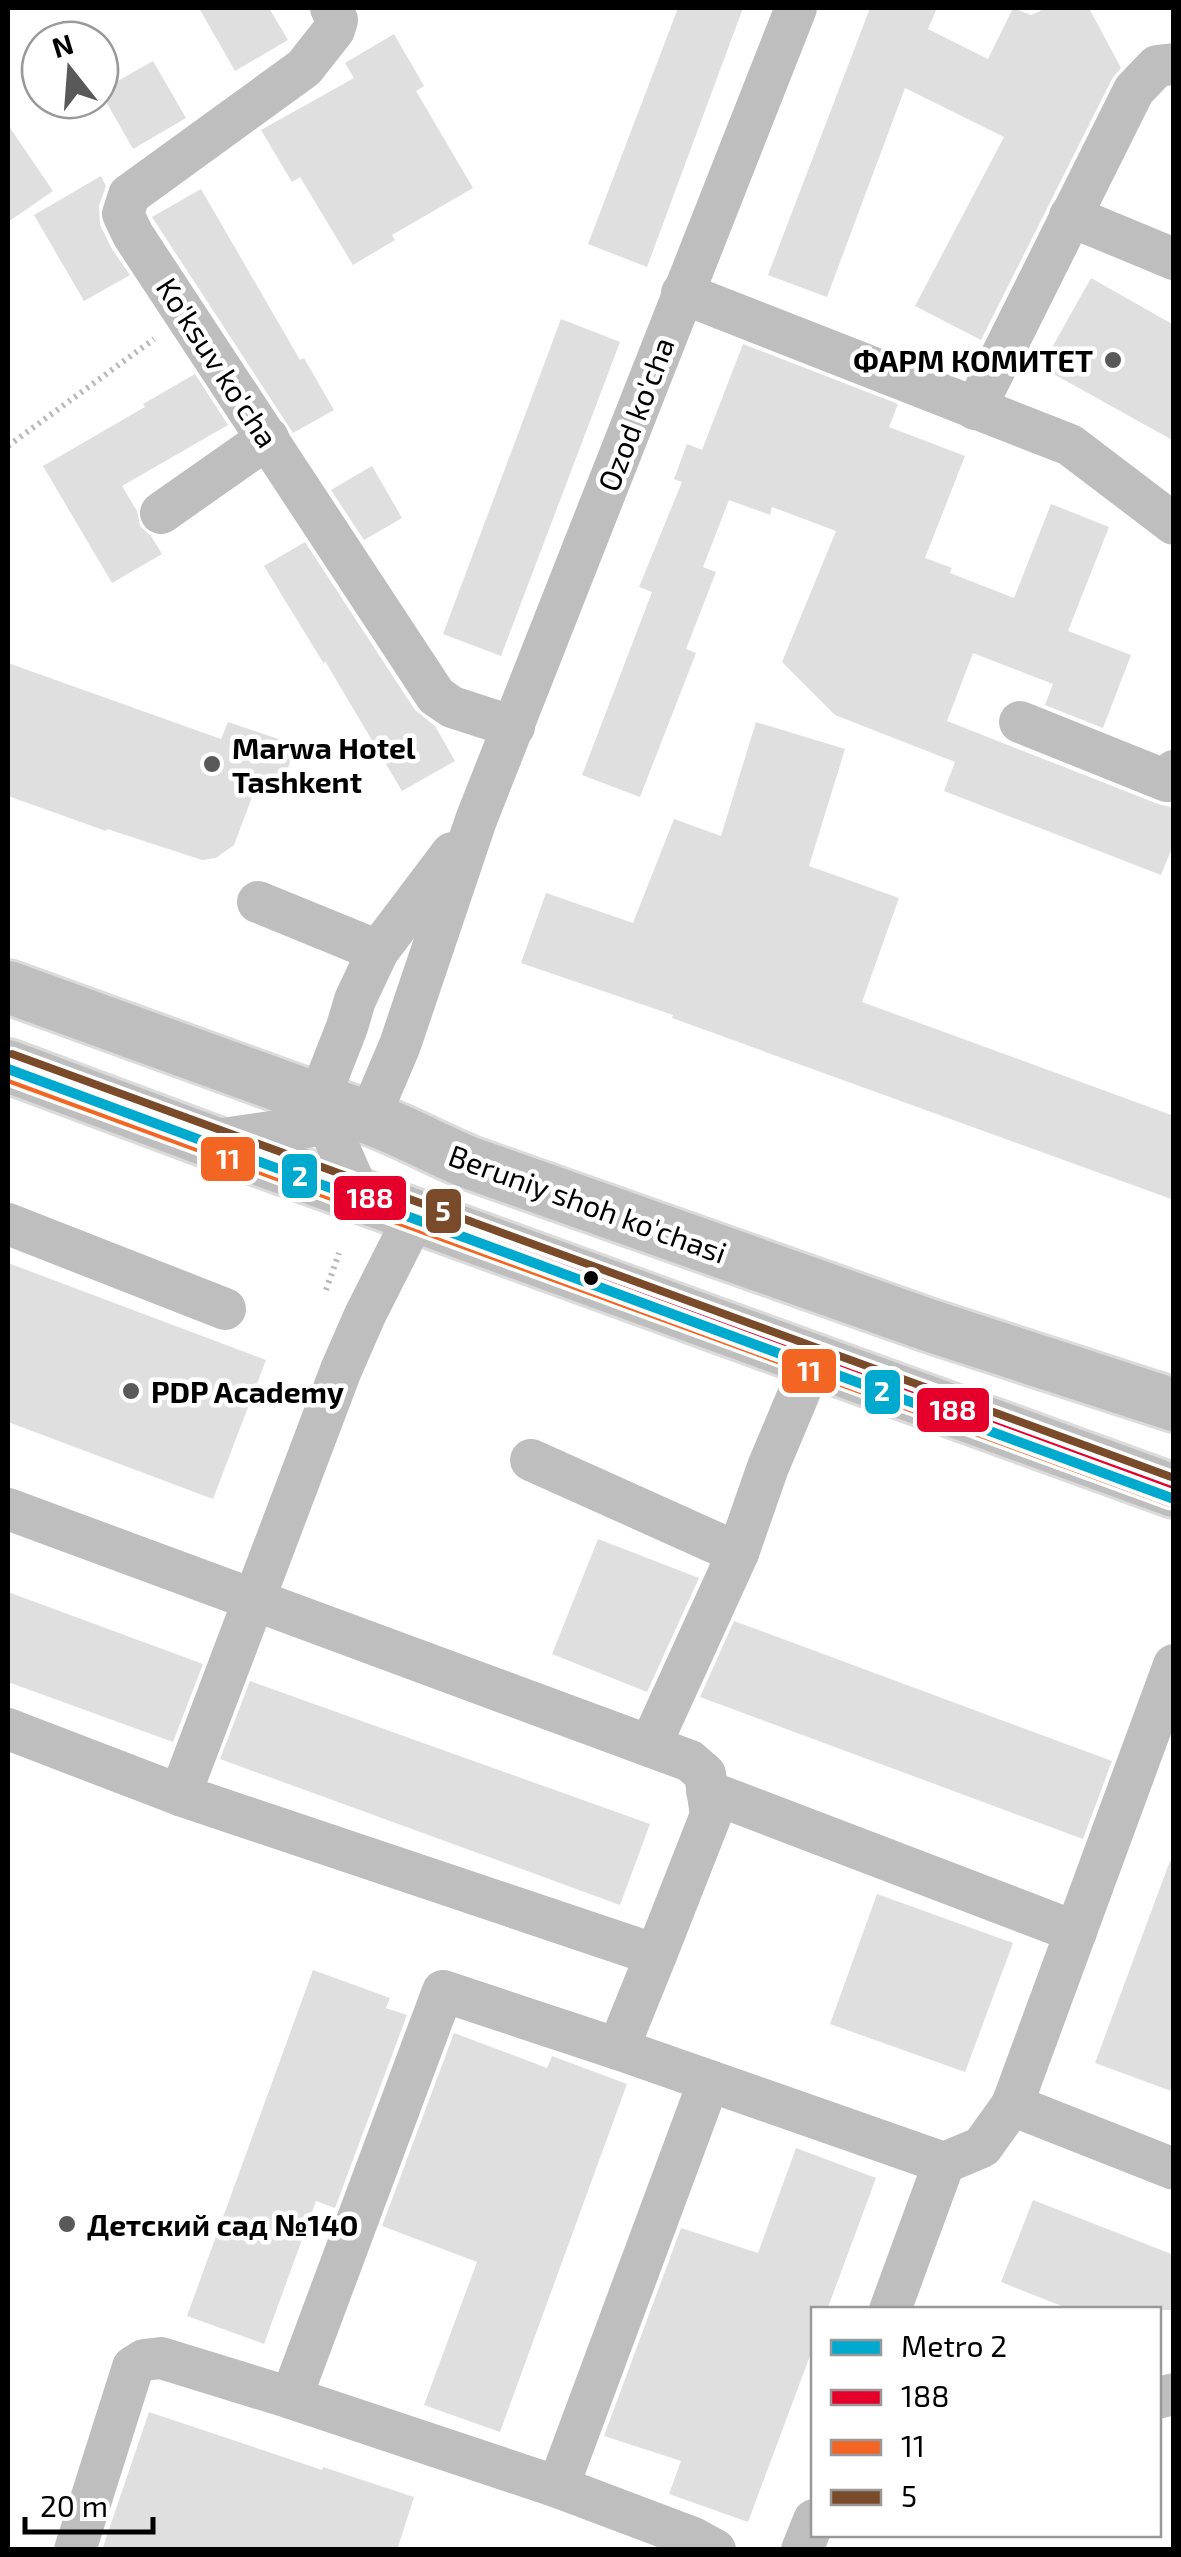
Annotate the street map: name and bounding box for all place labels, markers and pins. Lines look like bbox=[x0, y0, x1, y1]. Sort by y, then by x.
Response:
place label: ФАРМ КОМИТЕТ bbox=[853, 342, 1093, 378]
marker: ФАРМ КОМИТЕТ bbox=[1102, 349, 1124, 371]
place label: Marwa Hotel Tashkent bbox=[232, 729, 416, 799]
marker: Marwa Hotel Tashkent bbox=[201, 753, 223, 775]
unlabelled marker bbox=[581, 1268, 601, 1288]
place label: PDP Academy bbox=[151, 1373, 344, 1410]
marker: PDP Academy bbox=[120, 1380, 142, 1402]
place label: Детский сад №140 bbox=[87, 2206, 359, 2242]
marker: Детский сад №140 bbox=[56, 2213, 78, 2235]

